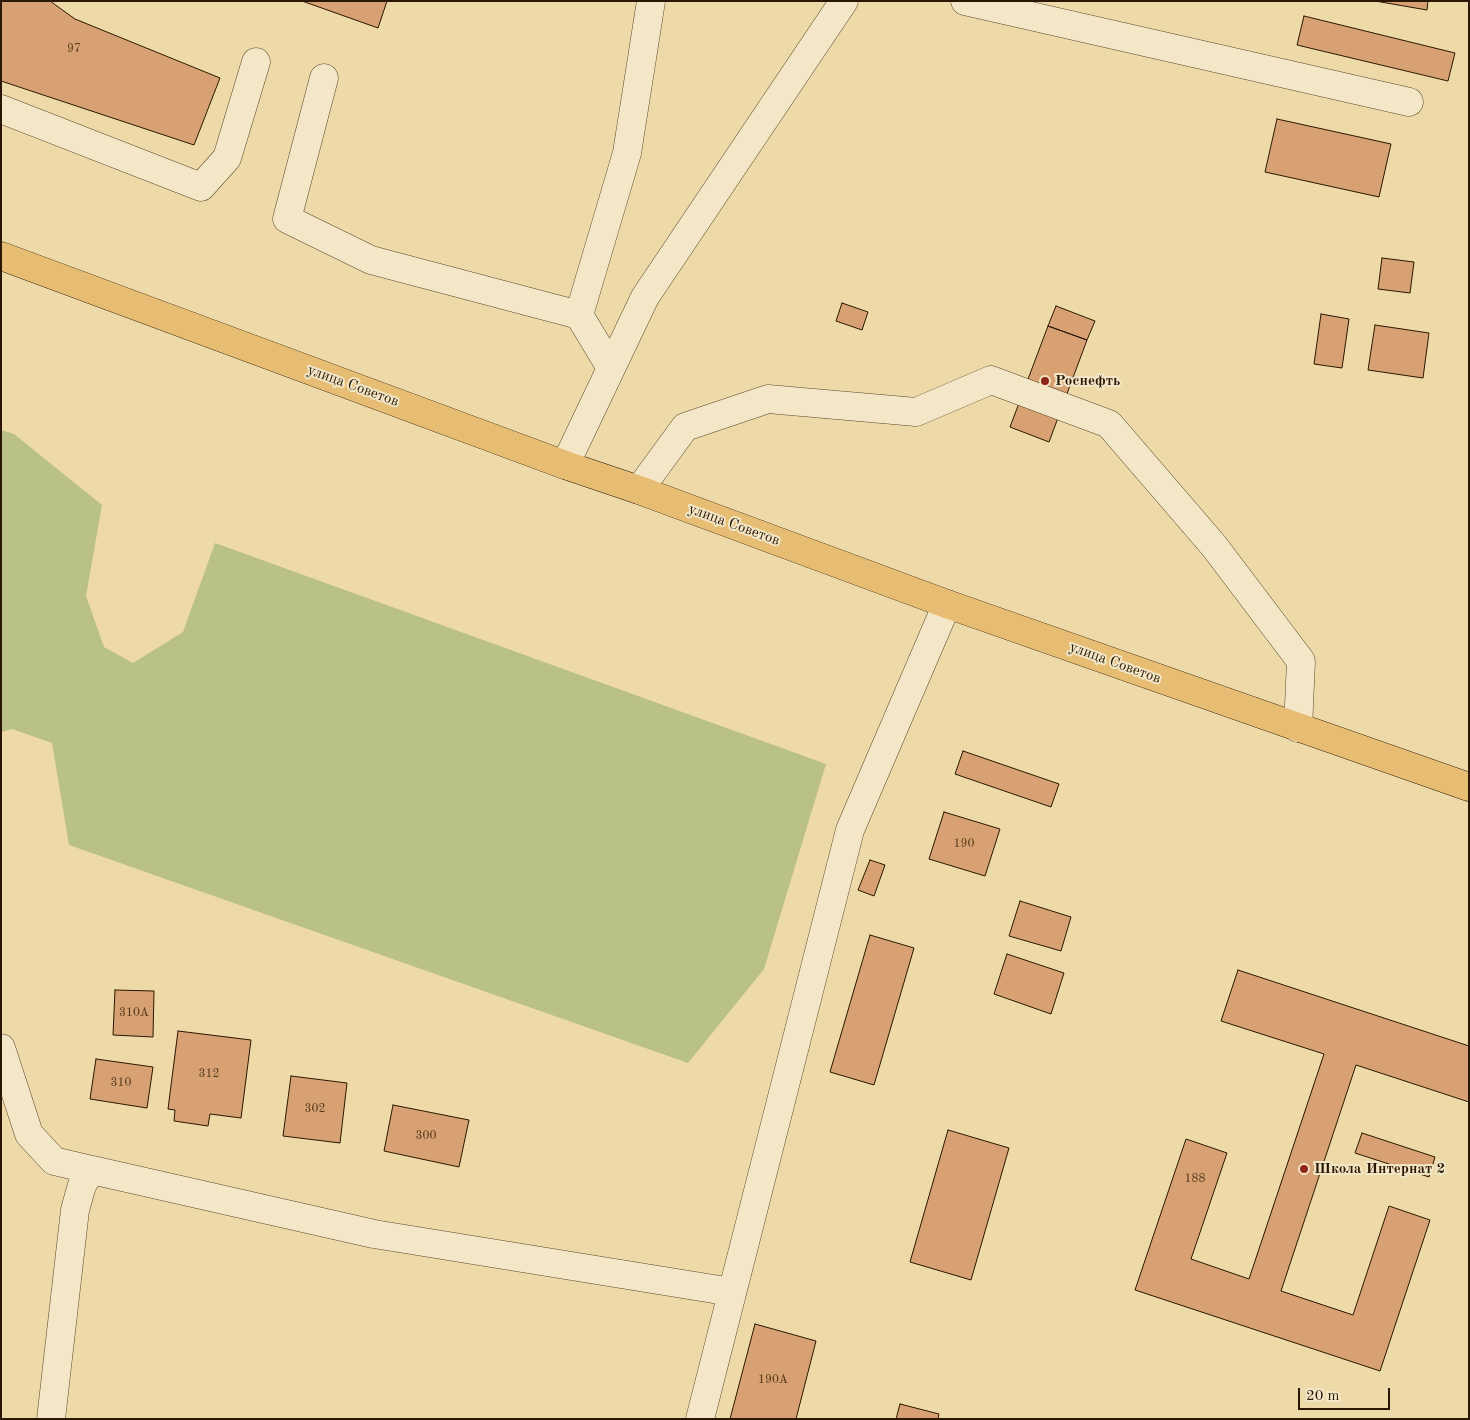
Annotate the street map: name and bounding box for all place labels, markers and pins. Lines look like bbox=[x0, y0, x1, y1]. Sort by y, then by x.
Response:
place label: Роснефть bbox=[1055, 372, 1120, 390]
marker: Роснефть bbox=[1039, 375, 1051, 387]
place label: Школа Интернат 2 bbox=[1314, 1160, 1445, 1178]
marker: Школа Интернат 2 bbox=[1298, 1163, 1310, 1175]

